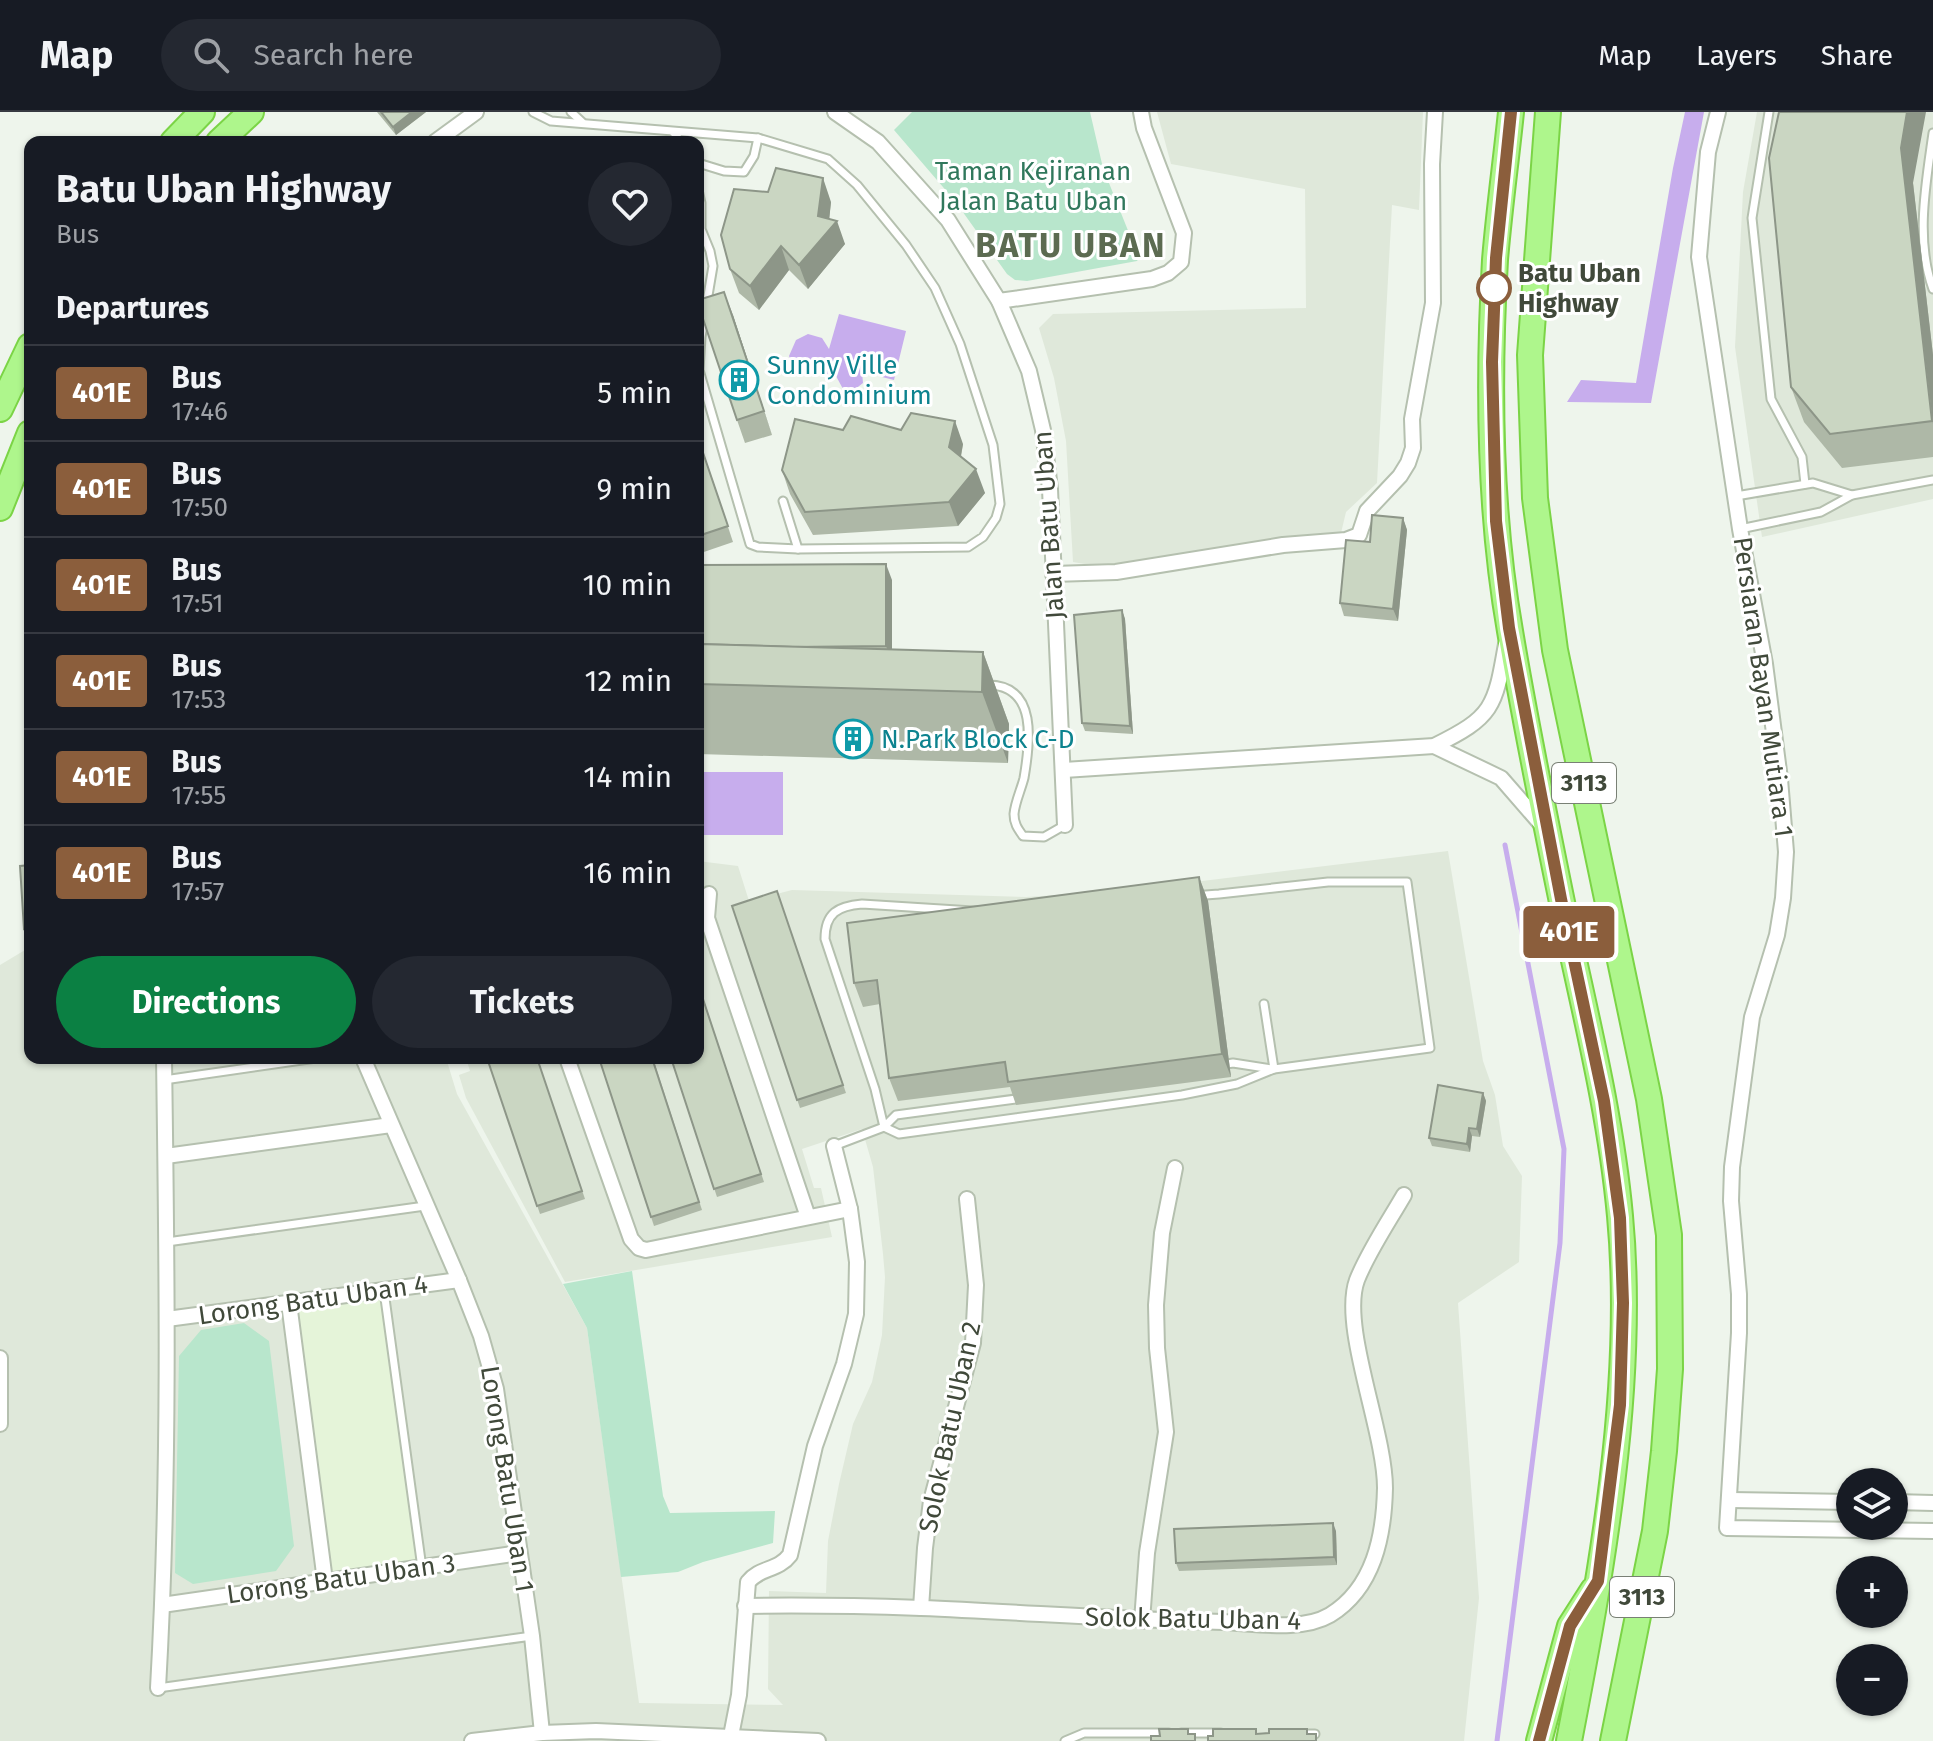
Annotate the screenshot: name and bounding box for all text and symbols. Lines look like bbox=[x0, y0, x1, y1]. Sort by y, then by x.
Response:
search box bbox=[161, 19, 721, 91]
text: Map bbox=[40, 32, 113, 78]
icon: search bbox=[189, 33, 233, 77]
text: Search here bbox=[253, 37, 414, 73]
text: Map bbox=[1598, 39, 1652, 72]
text: Layers bbox=[1696, 39, 1777, 72]
text: Share bbox=[1821, 39, 1893, 72]
park label: Taman Kejiranan Jalan Batu Uban bbox=[935, 156, 1131, 217]
button: heart bbox=[588, 162, 672, 246]
text: Batu Uban Highway bbox=[56, 166, 391, 212]
text: Bus bbox=[56, 219, 99, 250]
district label: BATU UBAN bbox=[975, 225, 1167, 266]
place label: Batu Uban Highway bbox=[1518, 258, 1641, 319]
marker: Batu Uban Highway bbox=[1477, 271, 1511, 305]
text: Departures bbox=[56, 290, 209, 326]
place label: Sunny Ville Condominium bbox=[767, 350, 932, 411]
building icon: Sunny Ville Condominium bbox=[718, 359, 760, 401]
text: Bus bbox=[171, 360, 221, 396]
text: 5 min bbox=[597, 375, 672, 411]
text: 401E bbox=[72, 376, 131, 409]
text: 17:46 bbox=[171, 396, 228, 427]
street label: Jalan Batu Uban bbox=[1027, 430, 1071, 620]
text: Bus bbox=[171, 456, 221, 492]
text: 9 min bbox=[597, 471, 672, 507]
text: 401E bbox=[72, 472, 131, 505]
text: 17:50 bbox=[171, 492, 228, 523]
street label: Persiaran Bayan Mutiara 1 bbox=[1727, 535, 1799, 839]
text: Bus bbox=[171, 552, 221, 588]
text: 10 min bbox=[583, 567, 672, 603]
text: 401E bbox=[72, 568, 131, 601]
text: 17:51 bbox=[171, 588, 223, 619]
text: Bus bbox=[171, 648, 221, 684]
text: 12 min bbox=[584, 663, 672, 699]
text: 401E bbox=[72, 664, 131, 697]
text: 17:53 bbox=[171, 684, 226, 715]
building icon: N.Park Block C-D bbox=[832, 718, 874, 760]
place label: N.Park Block C-D bbox=[881, 724, 1074, 755]
text: Bus bbox=[171, 744, 221, 780]
text: 14 min bbox=[583, 759, 672, 795]
text: 401E bbox=[72, 760, 131, 793]
road number: 3113 bbox=[1552, 763, 1616, 803]
text: 17:55 bbox=[171, 780, 226, 811]
text: Bus bbox=[171, 840, 221, 876]
text: 16 min bbox=[583, 855, 672, 891]
text: 401E bbox=[72, 856, 131, 889]
text: 17:57 bbox=[171, 876, 224, 907]
line badge: 401E bbox=[1513, 906, 1625, 958]
text: 401E bbox=[1539, 915, 1599, 948]
button: Directions bbox=[56, 956, 356, 1048]
button: Tickets bbox=[372, 956, 672, 1048]
street label: Lorong Batu Uban 4 bbox=[196, 1269, 430, 1331]
street label: Solok Batu Uban 2 bbox=[912, 1319, 988, 1535]
street label: Lorong Batu Uban 1 bbox=[474, 1364, 540, 1594]
map controls bbox=[1836, 1468, 1908, 1716]
button: layers bbox=[1836, 1468, 1908, 1540]
street label: Lorong Batu Uban 3 bbox=[225, 1548, 457, 1610]
button: + bbox=[1836, 1556, 1908, 1628]
road number: 3113 bbox=[1610, 1577, 1674, 1617]
street label: Solok Batu Uban 4 bbox=[1085, 1602, 1301, 1636]
button: − bbox=[1836, 1644, 1908, 1716]

